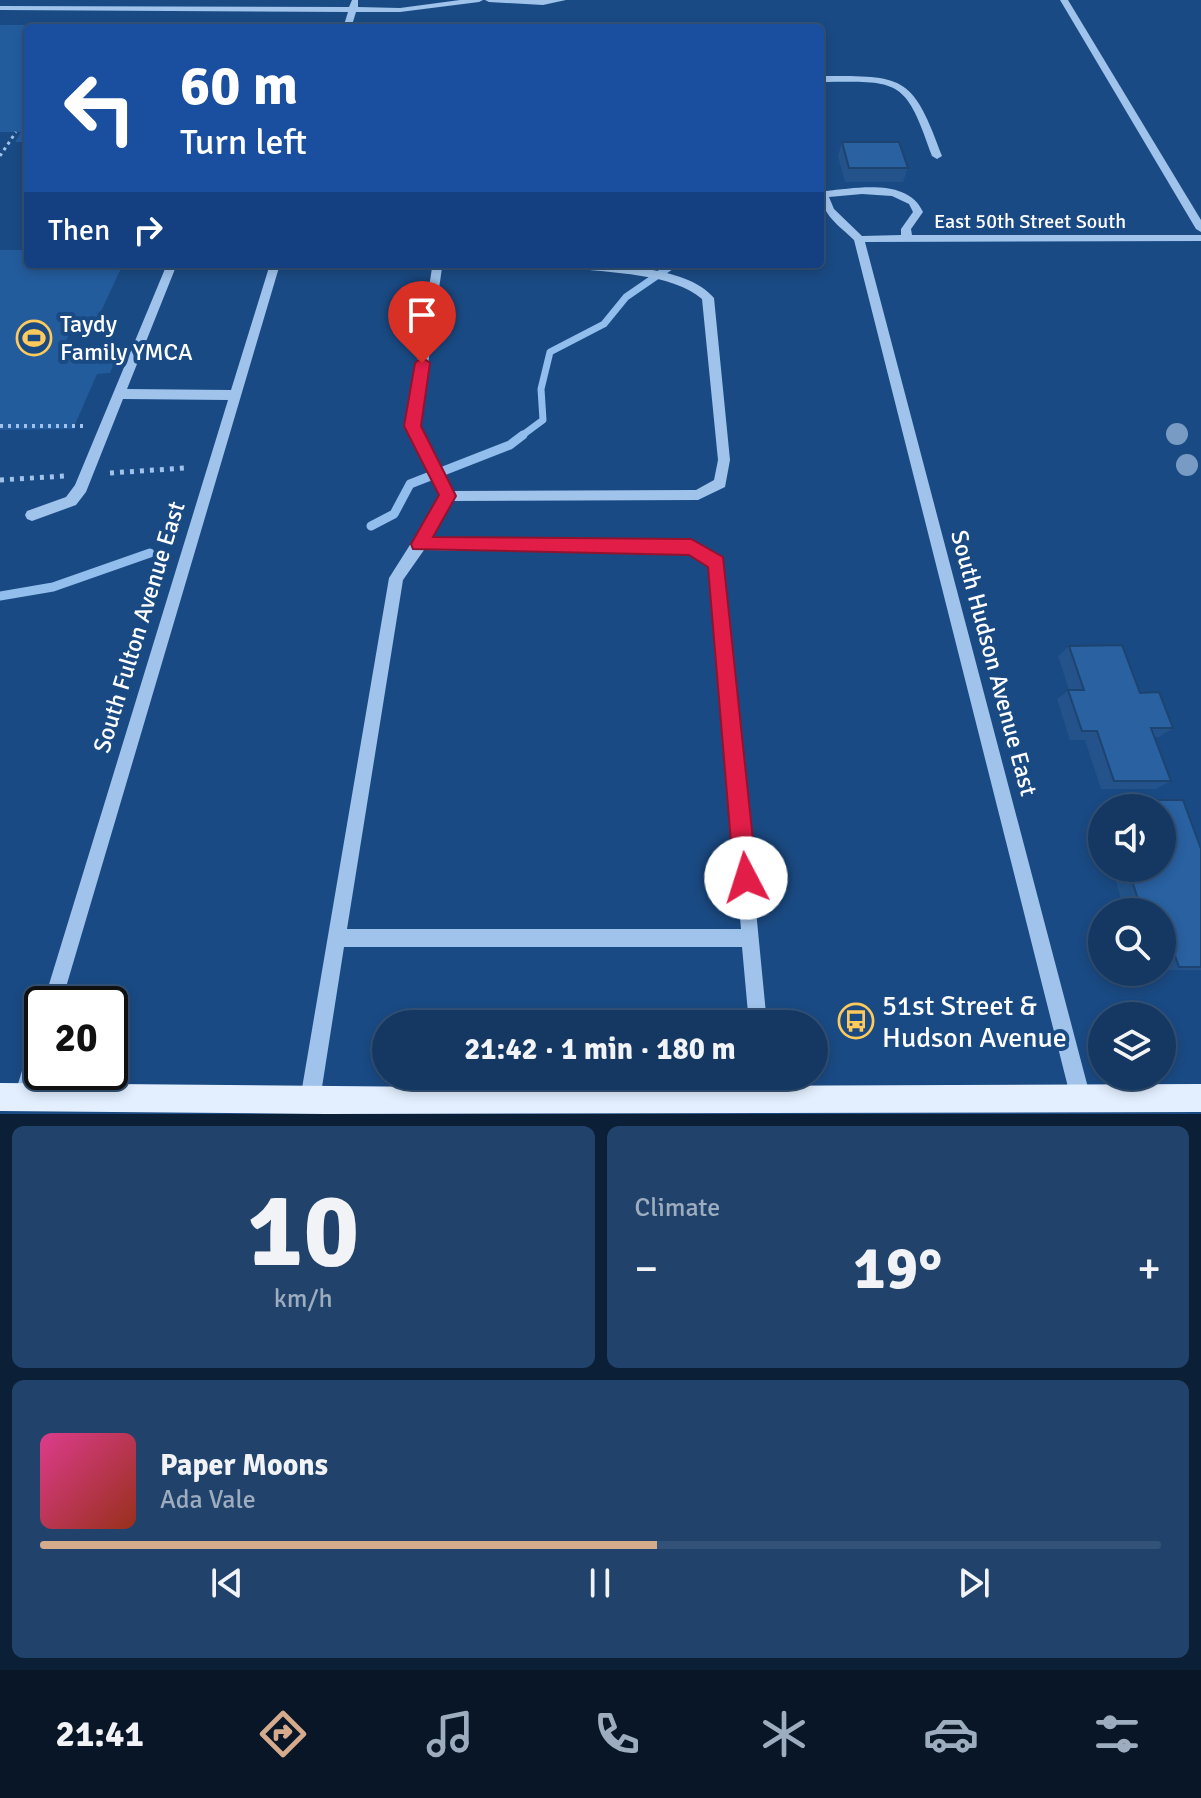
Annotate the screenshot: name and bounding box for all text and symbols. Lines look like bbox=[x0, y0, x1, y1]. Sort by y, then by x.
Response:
text: 60 m bbox=[180, 51, 298, 120]
icon: left bbox=[48, 56, 152, 160]
text: Turn left bbox=[180, 120, 307, 165]
icon: right bbox=[126, 208, 170, 252]
street label: East 50th Street South bbox=[934, 209, 1126, 234]
text: Then bbox=[48, 212, 110, 249]
pin bbox=[388, 281, 456, 363]
icon: arrive bbox=[400, 293, 444, 337]
place label: Taydy Family YMCA bbox=[60, 309, 193, 367]
sports icon: Taydy Family YMCA bbox=[15, 319, 53, 357]
street label: South Fulton Avenue East bbox=[86, 498, 192, 756]
street label: South Hudson Avenue East bbox=[944, 527, 1044, 799]
map controls bbox=[1088, 794, 1176, 1090]
button: sound bbox=[1088, 794, 1176, 882]
position arrow bbox=[704, 836, 788, 920]
button: search bbox=[1088, 898, 1176, 986]
speed limit sign: 20 bbox=[24, 986, 128, 1090]
place label: 51st Street & Hudson Avenue bbox=[882, 989, 1067, 1055]
bus stop icon: 51st Street & Hudson Avenue bbox=[837, 1002, 875, 1040]
button: layers bbox=[1088, 1002, 1176, 1090]
text: 21:42 · 1 min · 180 m bbox=[464, 1031, 736, 1068]
text: 10 bbox=[247, 1167, 359, 1295]
text: Climate bbox=[635, 1192, 720, 1224]
text: 19° bbox=[853, 1232, 942, 1306]
text: − bbox=[635, 1242, 658, 1296]
text: + bbox=[1137, 1242, 1161, 1296]
text: km/h bbox=[274, 1283, 333, 1315]
text: Paper Moons bbox=[160, 1447, 328, 1484]
text: Ada Vale bbox=[160, 1484, 256, 1516]
icon: previous bbox=[205, 1561, 249, 1605]
icon: pause bbox=[578, 1561, 622, 1605]
icon: next bbox=[952, 1561, 996, 1605]
icon: directions bbox=[255, 1706, 311, 1762]
icon: music bbox=[422, 1706, 478, 1762]
icon: phone bbox=[589, 1706, 645, 1762]
icon: climate bbox=[756, 1706, 812, 1762]
icon: car bbox=[923, 1706, 979, 1762]
icon: filters bbox=[1089, 1706, 1145, 1762]
text: 21:41 bbox=[55, 1712, 144, 1757]

